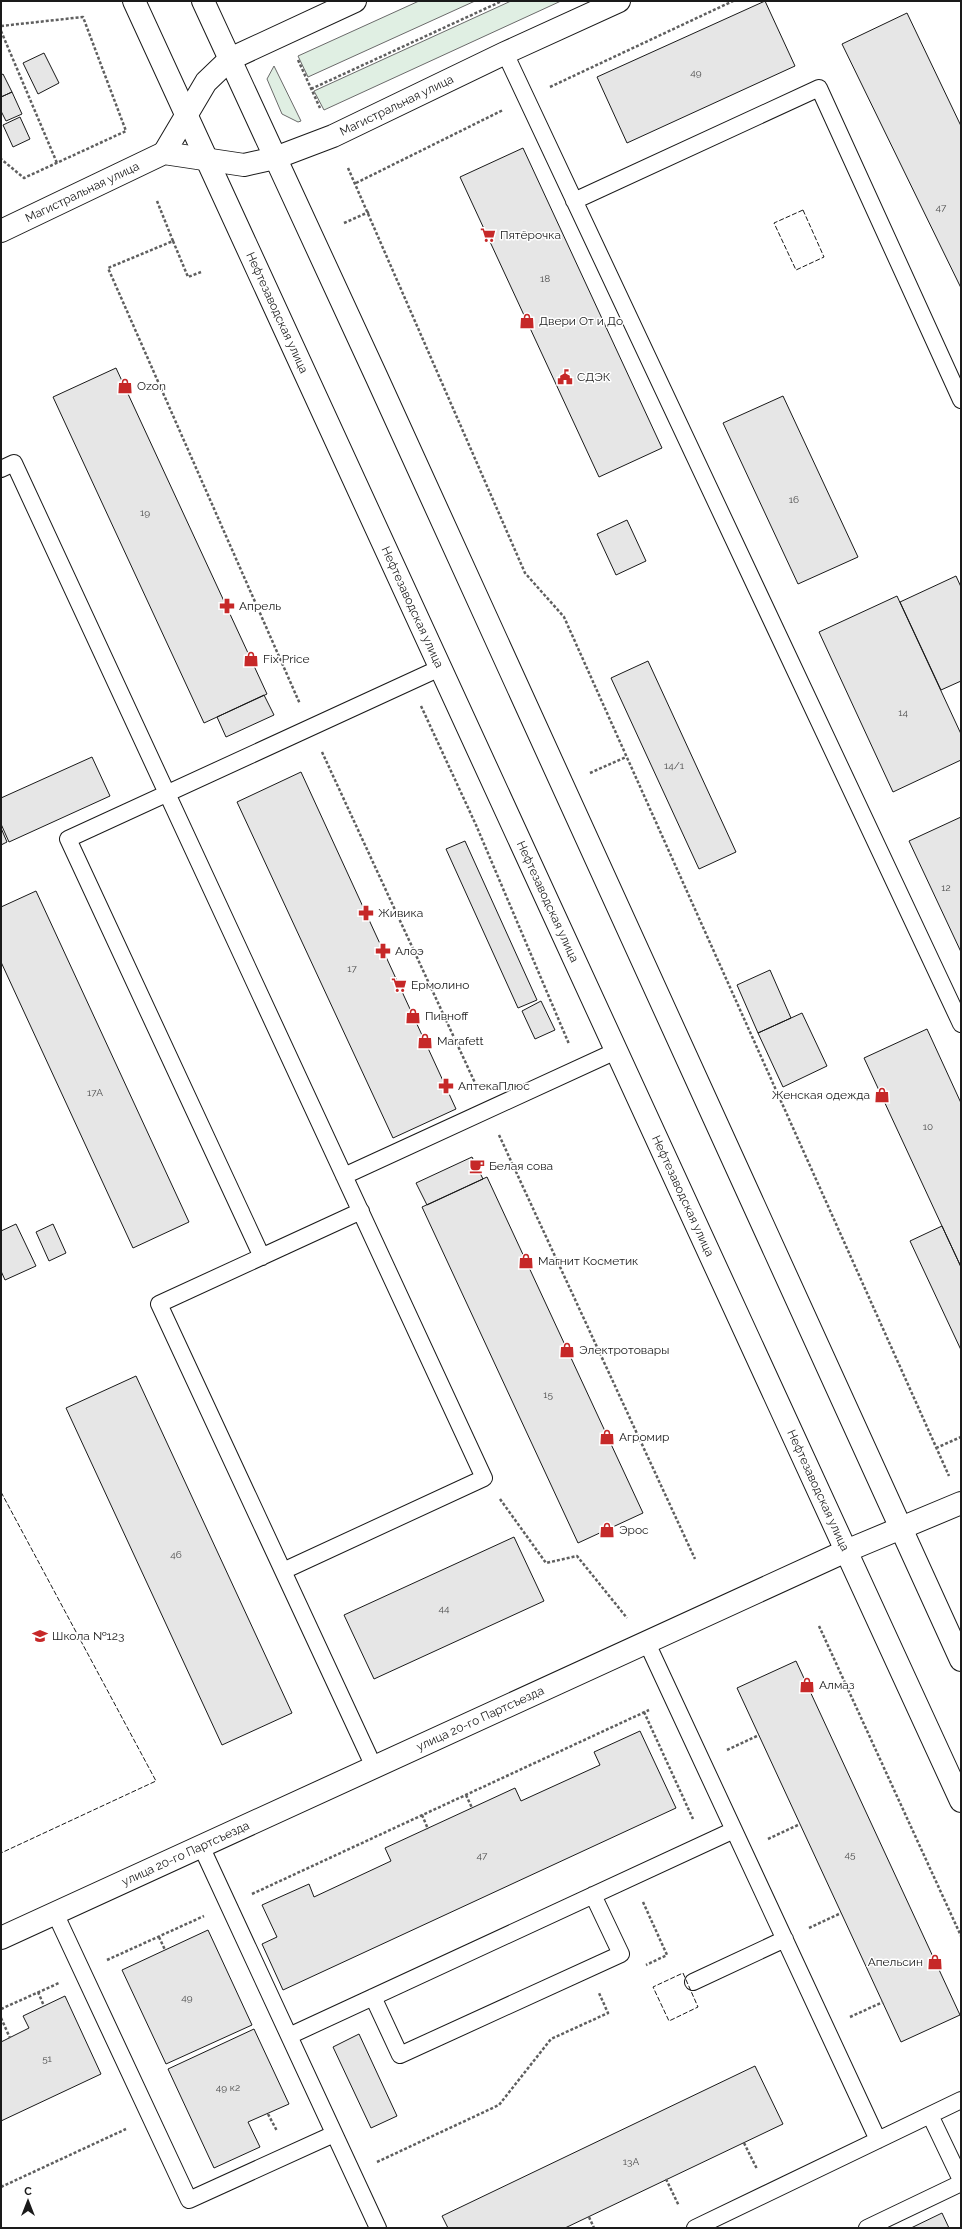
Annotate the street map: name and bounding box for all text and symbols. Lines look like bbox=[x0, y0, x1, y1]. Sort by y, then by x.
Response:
house number: 49 bbox=[690, 67, 702, 78]
street label: Магистральная улица bbox=[337, 72, 456, 139]
street label: Магистральная улица bbox=[23, 159, 141, 225]
house number: 47 bbox=[936, 202, 947, 213]
supermarket icon: Пятёрочка bbox=[479, 226, 497, 244]
place label: Пятёрочка bbox=[500, 228, 561, 242]
street label: Нефтезаводская улица bbox=[243, 250, 311, 376]
house number: 18 bbox=[540, 273, 550, 284]
shop icon: Двери От и До bbox=[518, 312, 536, 330]
place label: Двери От и До bbox=[539, 314, 623, 328]
public building icon: СДЭК bbox=[556, 368, 574, 386]
place label: СДЭК bbox=[577, 370, 611, 384]
shop icon: Ozon bbox=[116, 377, 134, 395]
place label: Ozon bbox=[137, 379, 166, 393]
house number: 16 bbox=[789, 494, 799, 505]
house number: 19 bbox=[140, 507, 150, 518]
street label: Нефтезаводская улица bbox=[379, 544, 446, 670]
pharmacy icon: Апрель bbox=[218, 597, 236, 615]
place label: Апрель bbox=[239, 599, 281, 613]
shop icon: Fix Price bbox=[242, 650, 260, 668]
place label: Fix Price bbox=[263, 652, 310, 666]
house number: 14 bbox=[898, 707, 908, 718]
house number: 14/1 bbox=[664, 760, 685, 771]
street label: Нефтезаводская улица bbox=[514, 839, 582, 964]
house number: 12 bbox=[941, 882, 951, 893]
pharmacy icon: Живика bbox=[357, 904, 375, 922]
place label: Живика bbox=[378, 906, 423, 920]
pharmacy icon: Алоэ bbox=[374, 942, 392, 960]
place label: Алоэ bbox=[395, 944, 424, 958]
house number: 17 bbox=[347, 963, 357, 974]
supermarket icon: Ермолино bbox=[390, 976, 408, 994]
place label: Ермолино bbox=[411, 978, 469, 992]
shop icon: Пивнoff bbox=[404, 1007, 422, 1025]
place label: Пивнoff bbox=[425, 1009, 469, 1023]
shop icon: Marafett bbox=[416, 1032, 434, 1050]
place label: Marafett bbox=[437, 1034, 483, 1048]
pharmacy icon: АптекаПлюс bbox=[437, 1077, 455, 1095]
place label: АптекаПлюс bbox=[458, 1079, 530, 1093]
shop icon: Женская одежда bbox=[873, 1086, 891, 1104]
house number: 17А bbox=[87, 1087, 103, 1098]
place label: Женская одежда bbox=[772, 1088, 870, 1102]
house number: 10 bbox=[923, 1121, 933, 1132]
street label: Нефтезаводская улица bbox=[649, 1133, 717, 1259]
cafe icon: Белая сова bbox=[468, 1157, 486, 1175]
place label: Белая сова bbox=[489, 1159, 553, 1173]
shop icon: Магнит Косметик bbox=[517, 1252, 535, 1270]
place label: Магнит Косметик bbox=[538, 1254, 638, 1268]
shop icon: Электротовары bbox=[558, 1341, 576, 1359]
place label: Электротовары bbox=[579, 1343, 669, 1357]
house number: 15 bbox=[543, 1389, 553, 1400]
street label: Нефтезаводская улица bbox=[784, 1427, 852, 1553]
shop icon: Агромир bbox=[598, 1428, 616, 1446]
place label: Агромир bbox=[619, 1430, 669, 1444]
shop icon: Эрос bbox=[598, 1521, 616, 1539]
place label: Эрос bbox=[619, 1523, 649, 1537]
house number: 46 bbox=[170, 1549, 182, 1560]
house number: 44 bbox=[439, 1603, 450, 1614]
school or university icon: Школа №123 bbox=[31, 1627, 49, 1645]
place label: Школа №123 bbox=[52, 1629, 124, 1643]
shop icon: Алмаз bbox=[798, 1676, 816, 1694]
place label: Алмаз bbox=[819, 1678, 855, 1692]
street label: улица 20-го Партсъезда bbox=[414, 1683, 546, 1754]
street label: улица 20-го Партсъезда bbox=[120, 1818, 252, 1889]
house number: 45 bbox=[845, 1849, 856, 1860]
house number: 47 bbox=[477, 1850, 488, 1861]
shop icon: Апельсин bbox=[926, 1953, 944, 1971]
place label: Апельсин bbox=[868, 1955, 923, 1969]
house number: 49 bbox=[181, 1992, 193, 2003]
house number: 51 bbox=[42, 2053, 53, 2064]
house number: 49 к2 bbox=[216, 2082, 240, 2093]
house number: 13А bbox=[623, 2156, 639, 2167]
north arrow bbox=[8, 2181, 48, 2221]
text: С bbox=[24, 2185, 32, 2198]

